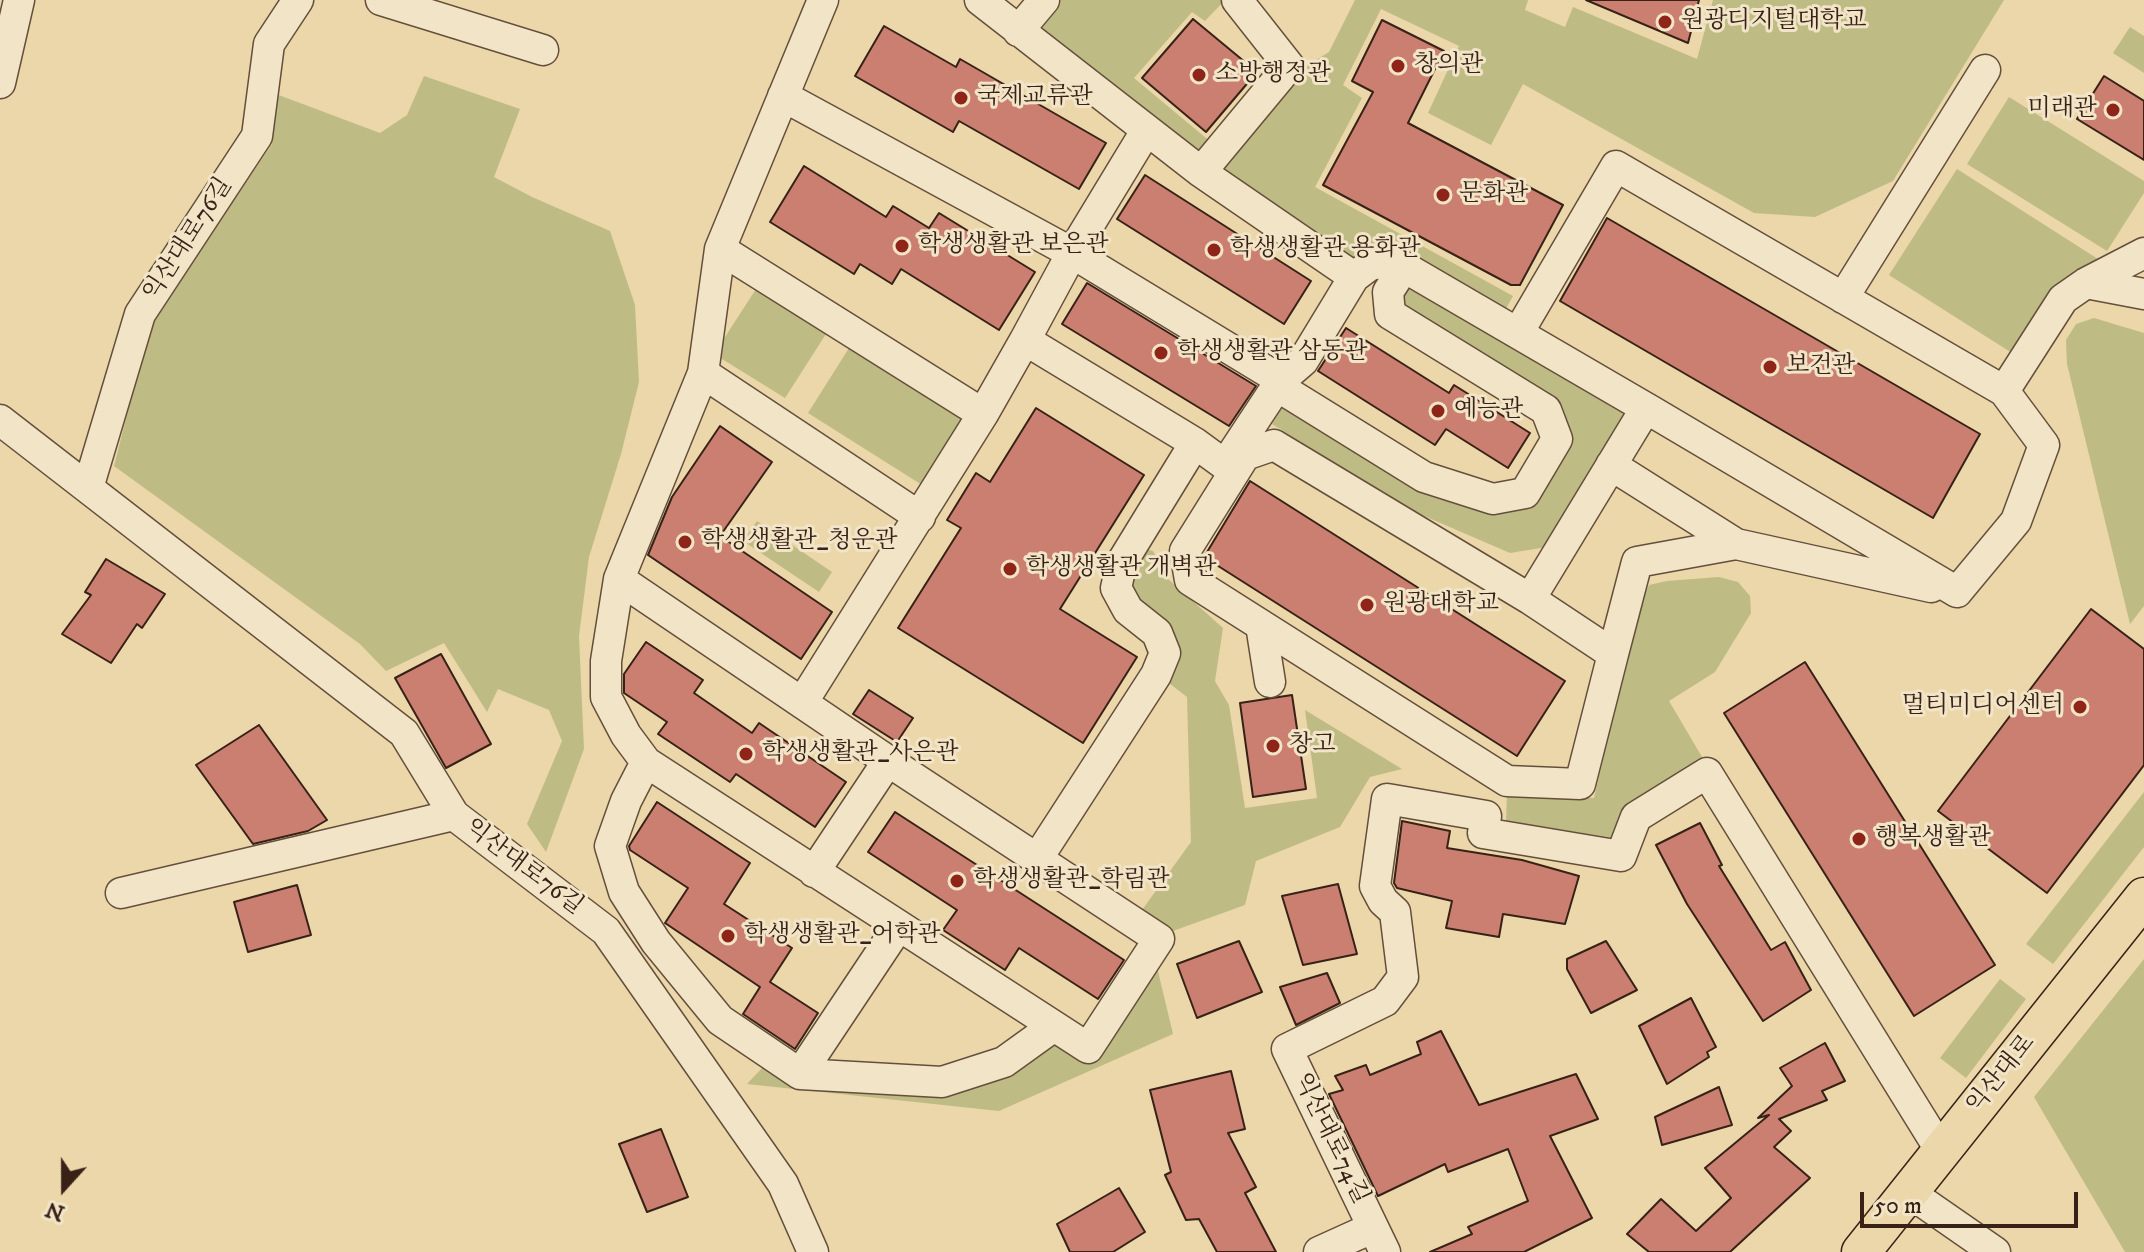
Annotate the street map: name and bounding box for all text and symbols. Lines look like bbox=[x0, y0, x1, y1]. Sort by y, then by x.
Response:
place label: 원광디지털대학교 bbox=[1681, 8, 1866, 36]
marker: 원광디지털대학교 bbox=[1656, 13, 1674, 31]
place label: 창의관 bbox=[1414, 52, 1484, 80]
marker: 창의관 bbox=[1389, 57, 1407, 75]
place label: 소방행정관 bbox=[1215, 61, 1331, 89]
marker: 소방행정관 bbox=[1190, 66, 1208, 84]
place label: 국제교류관 bbox=[977, 84, 1093, 112]
marker: 국제교류관 bbox=[952, 89, 970, 107]
place label: 미래관 bbox=[2027, 96, 2097, 124]
marker: 미래관 bbox=[2104, 101, 2122, 119]
street label: 익산대로76길 bbox=[139, 173, 239, 307]
place label: 문화관 bbox=[1459, 181, 1529, 209]
marker: 문화관 bbox=[1434, 186, 1452, 204]
place label: 학생생활관 보은관 bbox=[918, 232, 1109, 260]
place label: 학생생활관 용화관 bbox=[1230, 236, 1421, 264]
marker: 학생생활관 보은관 bbox=[893, 237, 911, 255]
marker: 학생생활관 용화관 bbox=[1205, 241, 1223, 259]
place label: 학생생활관 삼동관 bbox=[1177, 339, 1368, 367]
marker: 학생생활관 삼동관 bbox=[1152, 344, 1170, 362]
place label: 보건관 bbox=[1786, 353, 1856, 381]
marker: 보건관 bbox=[1761, 358, 1779, 376]
place label: 예능관 bbox=[1454, 397, 1524, 425]
marker: 예능관 bbox=[1429, 402, 1447, 420]
place label: 학생생활관_청운관 bbox=[701, 528, 898, 556]
marker: 학생생활관_청운관 bbox=[676, 533, 694, 551]
place label: 학생생활관 개벽관 bbox=[1026, 555, 1217, 583]
marker: 학생생활관 개벽관 bbox=[1001, 560, 1019, 578]
place label: 원광대학교 bbox=[1383, 591, 1499, 619]
marker: 원광대학교 bbox=[1358, 596, 1376, 614]
place label: 멀티미디어센터 bbox=[1902, 693, 2064, 721]
marker: 멀티미디어센터 bbox=[2071, 698, 2089, 716]
place label: 창고 bbox=[1289, 732, 1335, 760]
marker: 창고 bbox=[1264, 737, 1282, 755]
place label: 학생생활관_사은관 bbox=[762, 740, 959, 768]
marker: 학생생활관_사은관 bbox=[737, 745, 755, 763]
street label: 익산대로76길 bbox=[458, 814, 588, 922]
place label: 행복생활관 bbox=[1875, 825, 1991, 853]
marker: 행복생활관 bbox=[1850, 830, 1868, 848]
place label: 학생생활관_학림관 bbox=[973, 867, 1170, 895]
marker: 학생생활관_학림관 bbox=[948, 872, 966, 890]
place label: 학생생활관_어학관 bbox=[744, 922, 941, 950]
marker: 학생생활관_어학관 bbox=[719, 927, 737, 945]
street label: 익산대로 bbox=[1962, 1030, 2042, 1120]
street label: 익산대로74길 bbox=[1286, 1069, 1374, 1209]
north arrow bbox=[24, 1148, 104, 1228]
scale bar bbox=[1864, 1176, 2082, 1226]
text: 50 m bbox=[1874, 1191, 1922, 1221]
text: N bbox=[42, 1195, 68, 1227]

